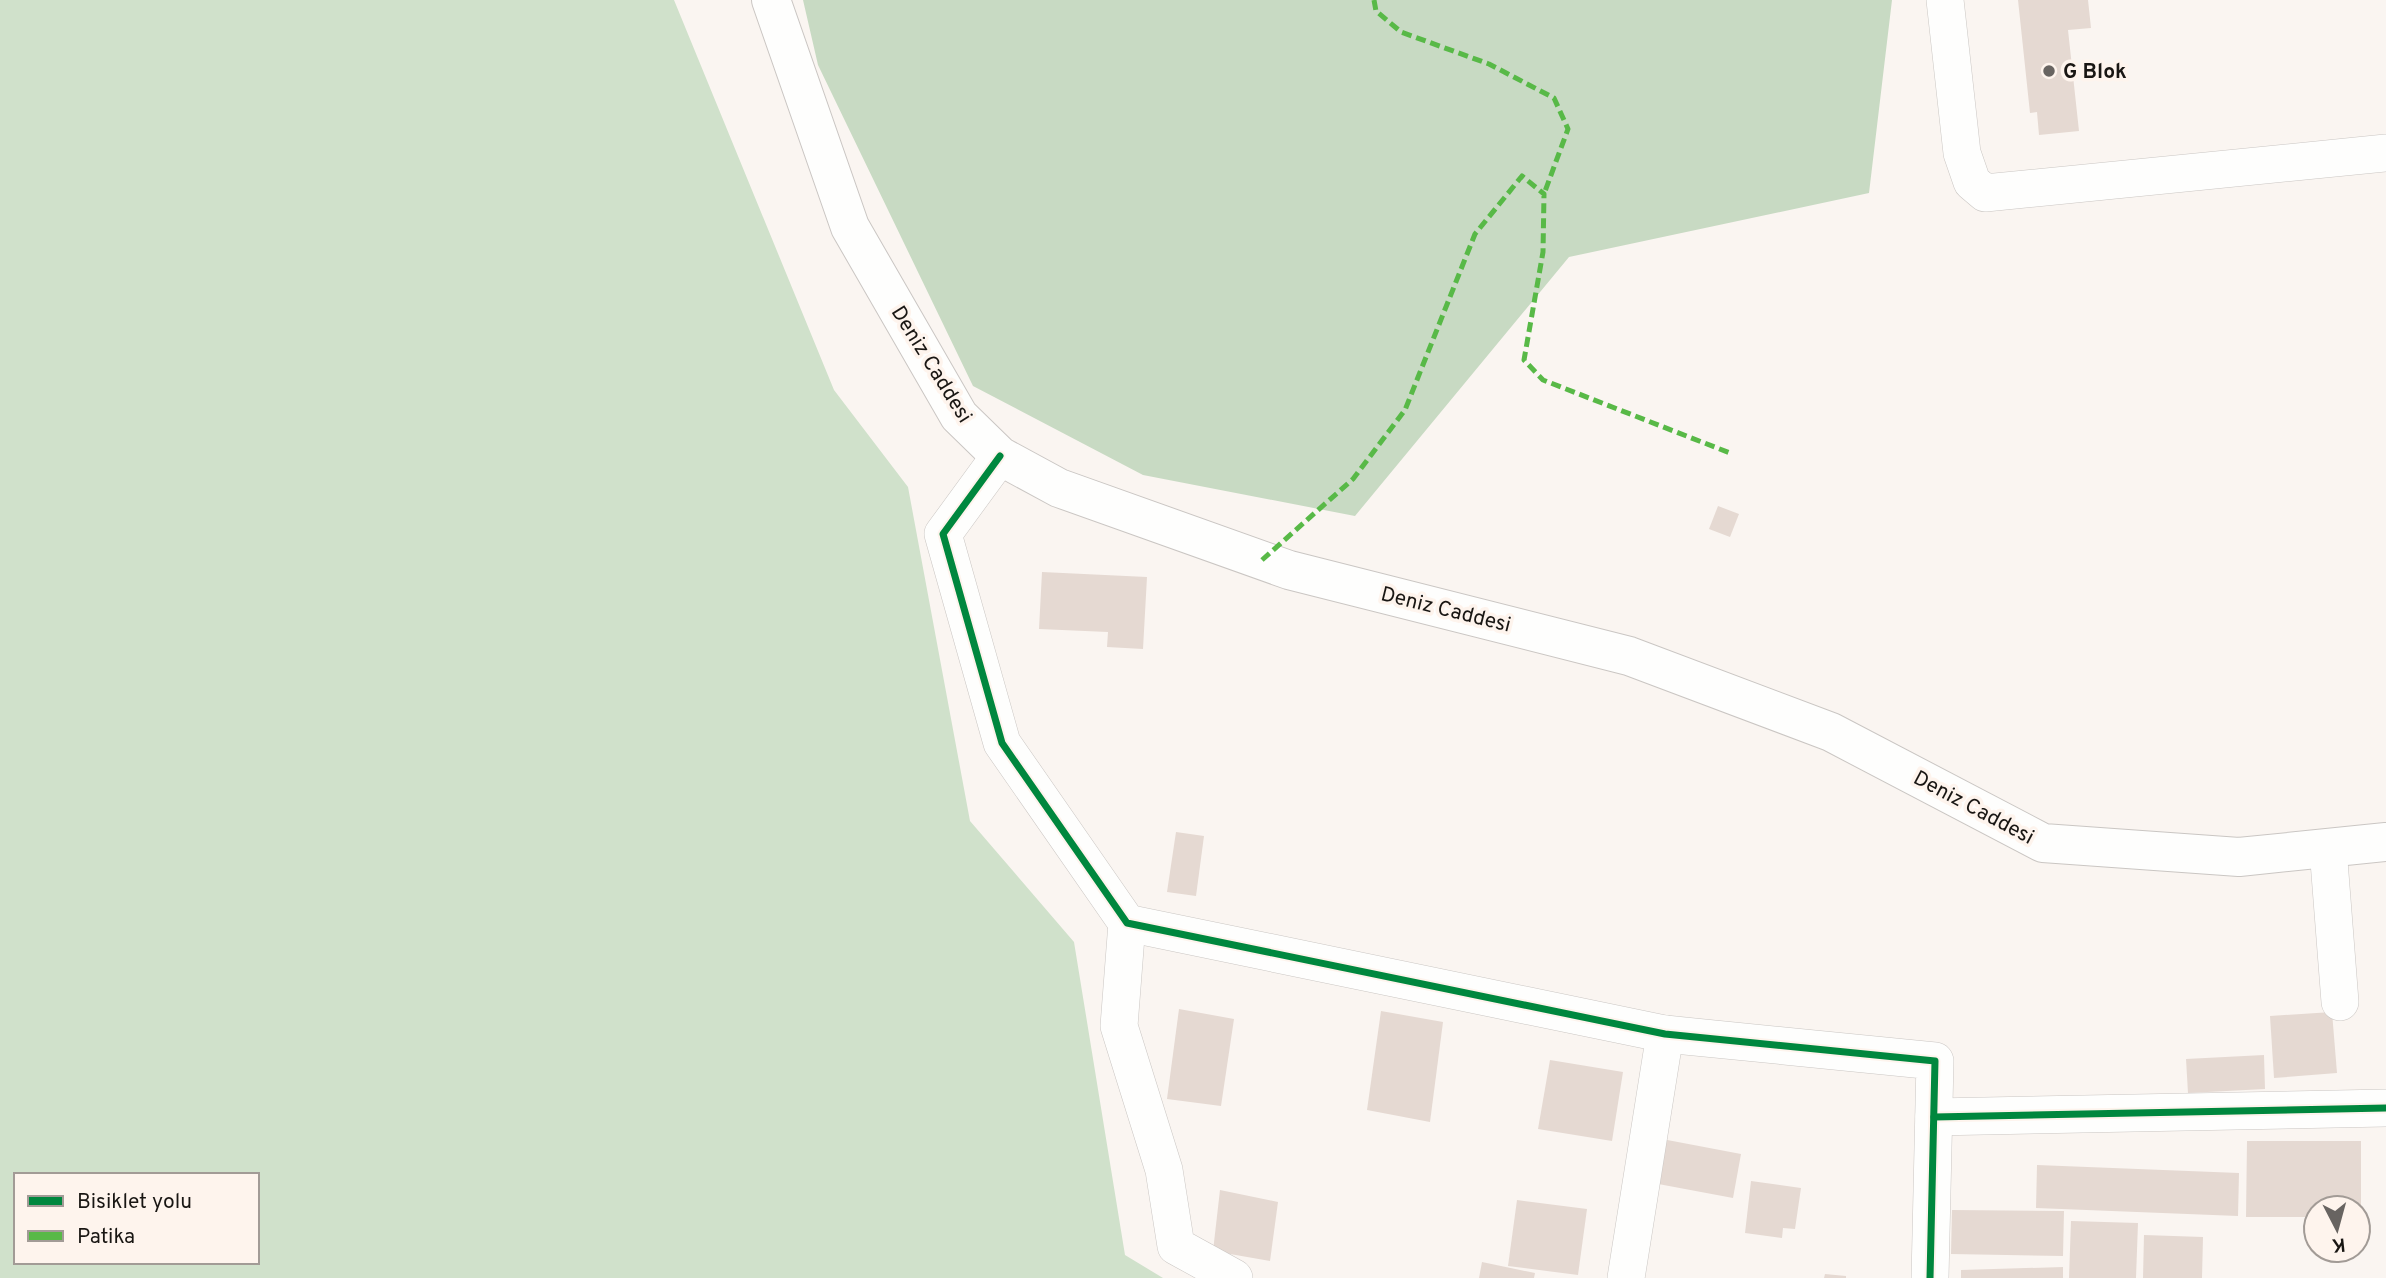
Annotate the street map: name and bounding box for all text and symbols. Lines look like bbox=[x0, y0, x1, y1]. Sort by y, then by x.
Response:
place label: G Blok bbox=[2063, 59, 2127, 86]
marker: G Blok bbox=[2041, 63, 2057, 79]
street label: Deniz Caddesi bbox=[884, 301, 977, 428]
street label: Deniz Caddesi bbox=[1378, 581, 1513, 640]
street label: Deniz Caddesi bbox=[1908, 765, 2038, 851]
legend bbox=[14, 1173, 259, 1264]
text: Bisiklet yolu bbox=[77, 1189, 192, 1216]
north arrow bbox=[2302, 1194, 2372, 1264]
text: Patika bbox=[77, 1224, 135, 1251]
text: K bbox=[2331, 1231, 2347, 1257]

